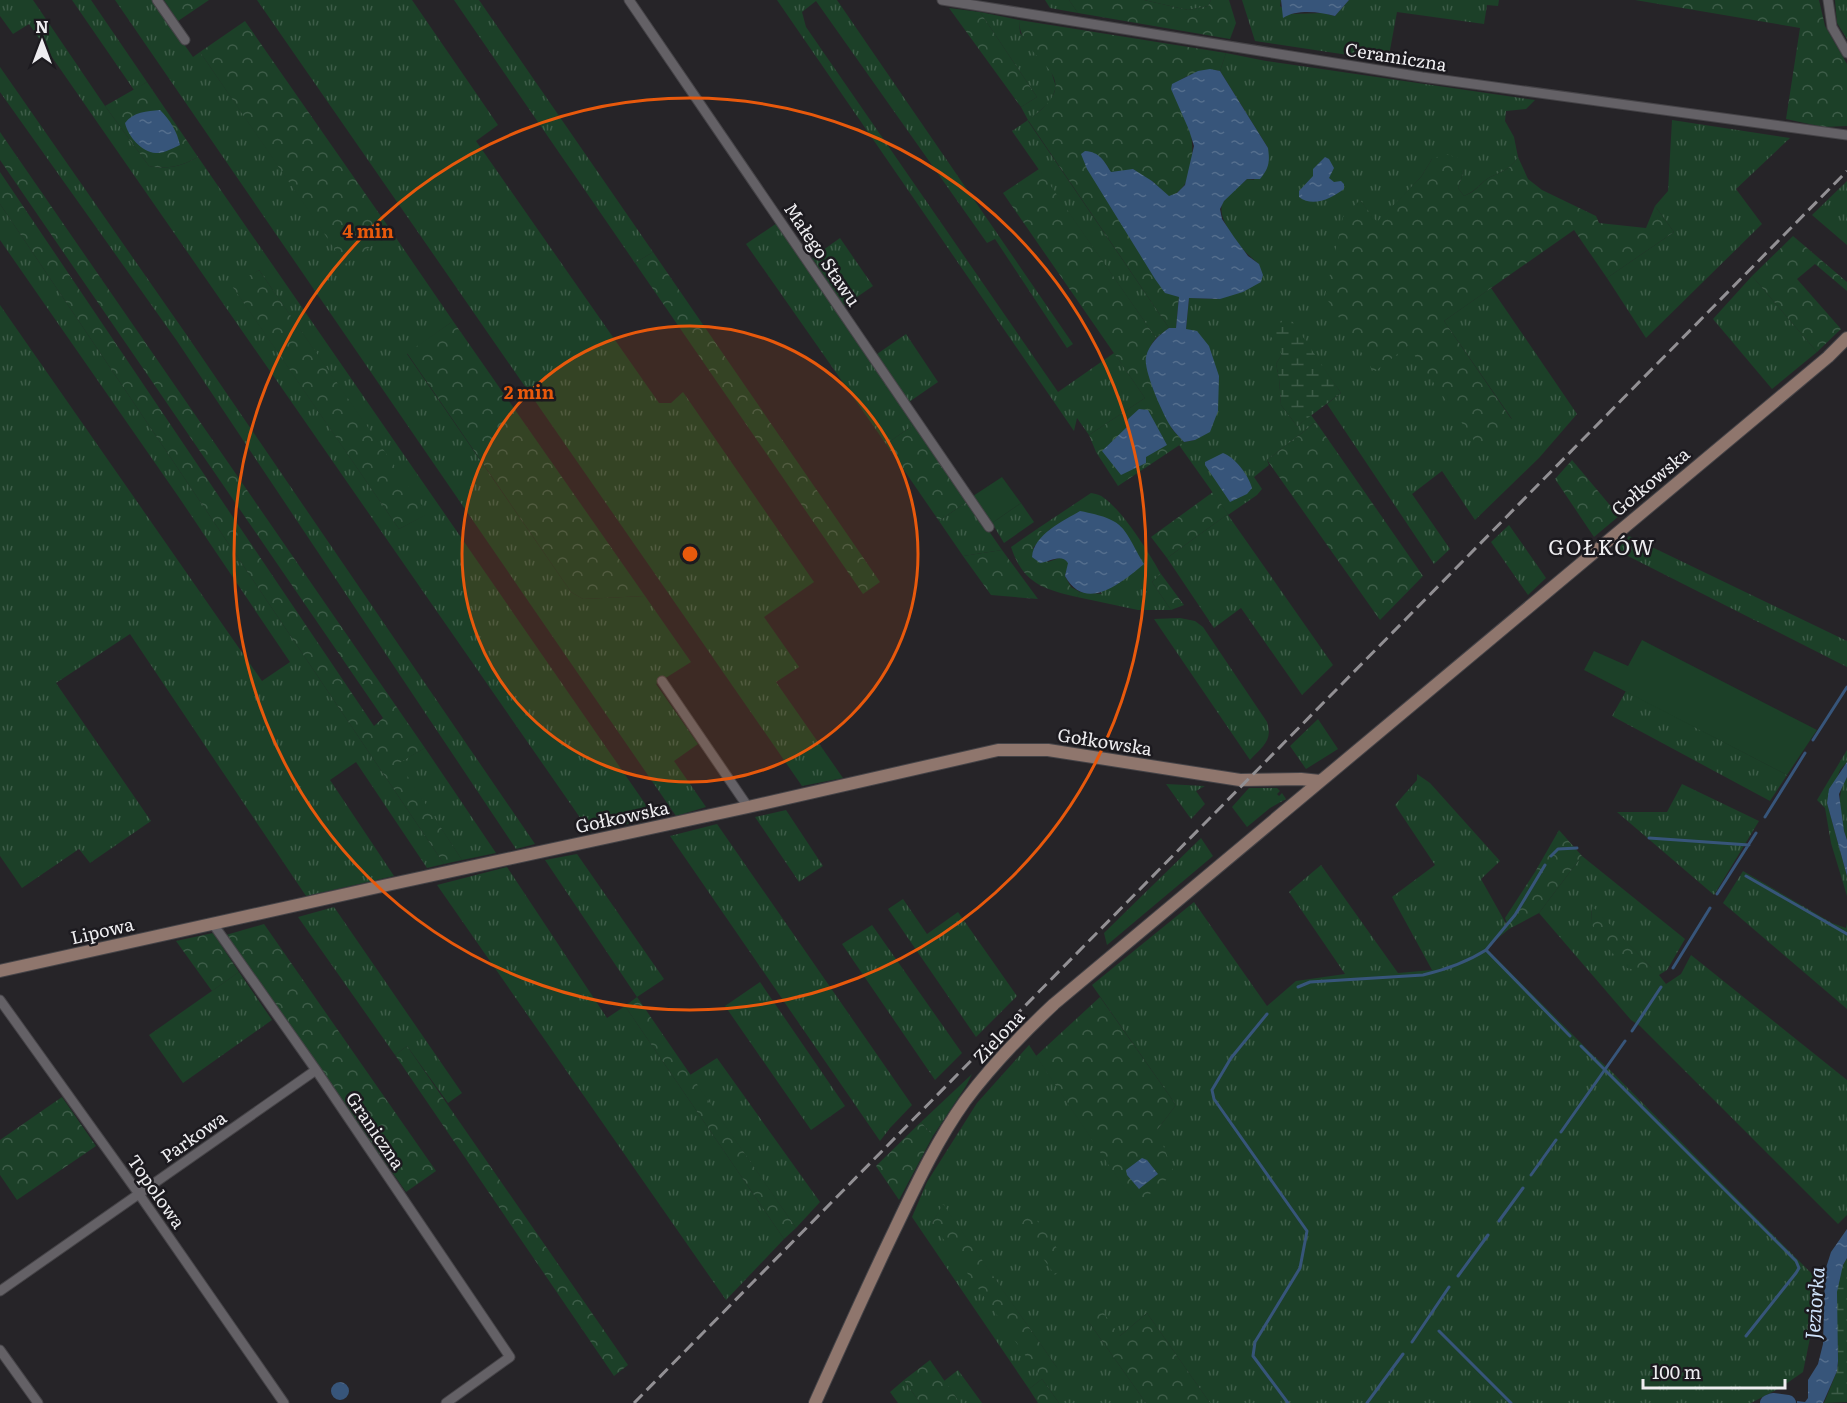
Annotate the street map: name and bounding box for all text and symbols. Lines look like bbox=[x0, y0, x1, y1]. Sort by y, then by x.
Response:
north arrow bbox=[12, 12, 72, 72]
text: N bbox=[35, 14, 49, 38]
street label: Ceramiczna bbox=[1343, 35, 1449, 77]
street label: Małego Stawu bbox=[778, 197, 868, 311]
text: 4 min bbox=[342, 217, 394, 244]
text: 2 min bbox=[504, 378, 555, 405]
street label: Gołkowska bbox=[1605, 440, 1695, 522]
district label: GOŁKÓW bbox=[1548, 530, 1656, 561]
centre of rings bbox=[680, 544, 700, 564]
street label: Gołkowska bbox=[1056, 720, 1154, 762]
street label: Gołkowska bbox=[573, 793, 672, 839]
street label: Lipowa bbox=[68, 910, 136, 950]
street label: Zielona bbox=[966, 1003, 1030, 1069]
street label: Graniczna bbox=[340, 1086, 412, 1175]
street label: Parkowa bbox=[155, 1103, 232, 1168]
street label: Topolowa bbox=[122, 1148, 193, 1234]
water label: Jeziorka bbox=[1796, 1265, 1831, 1340]
scale bar bbox=[1643, 1352, 1786, 1390]
text: 100 m bbox=[1652, 1358, 1701, 1385]

